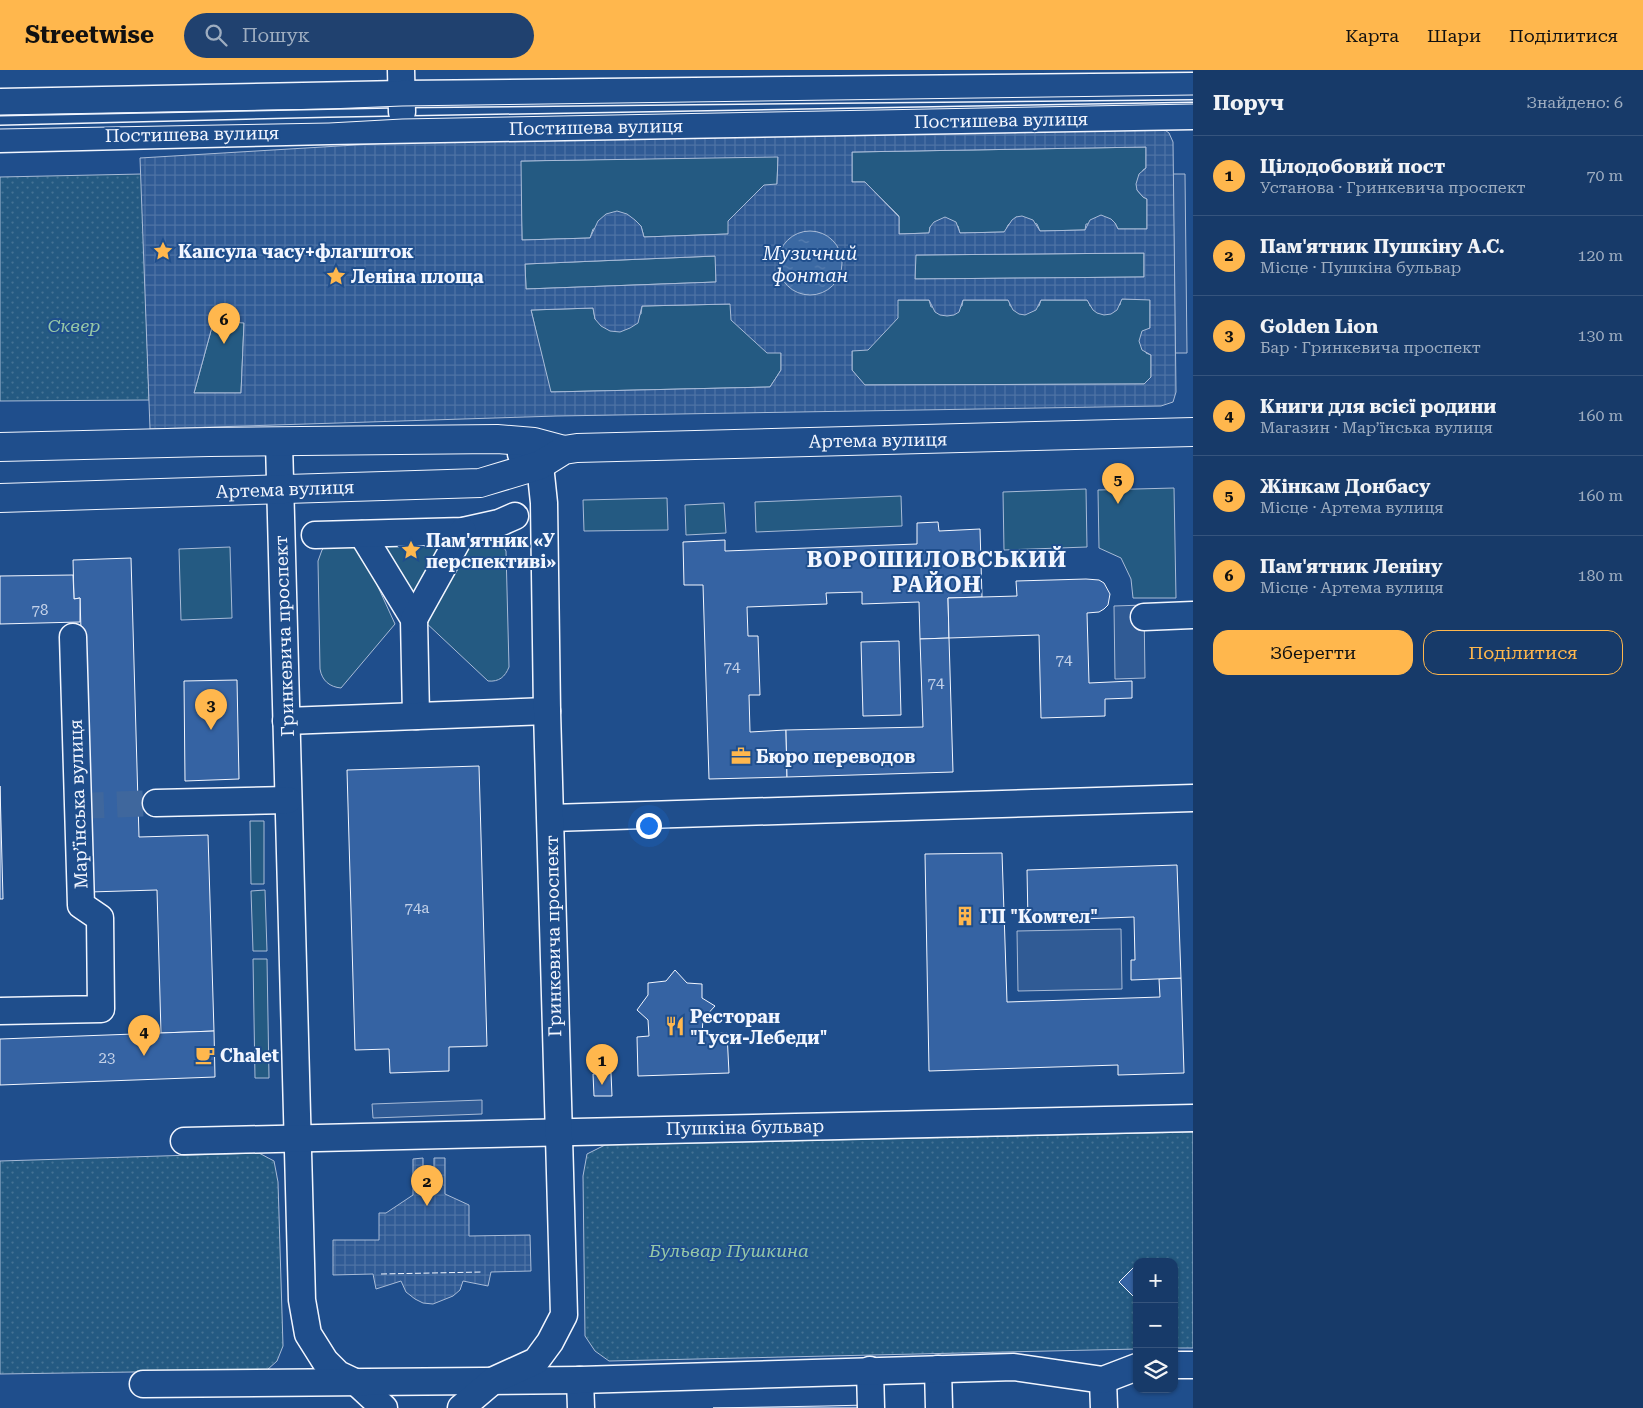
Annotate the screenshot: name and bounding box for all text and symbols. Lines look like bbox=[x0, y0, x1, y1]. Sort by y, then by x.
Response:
search box bbox=[184, 13, 534, 58]
text: Streetwise bbox=[25, 21, 154, 49]
icon: search bbox=[202, 21, 230, 49]
text: Пошук bbox=[242, 24, 310, 47]
text: Карта bbox=[1345, 25, 1399, 46]
text: Шари bbox=[1427, 25, 1481, 46]
text: Поділитися bbox=[1509, 25, 1618, 46]
text: Поруч bbox=[1213, 91, 1284, 115]
text: Знайдено: 6 bbox=[1526, 93, 1623, 112]
street label: Постишева вулиця bbox=[914, 108, 1088, 132]
street label: Постишева вулиця bbox=[509, 115, 683, 139]
street label: Постишева вулиця bbox=[105, 122, 279, 146]
text: Цілодобовий пост bbox=[1260, 155, 1445, 178]
text: 1 bbox=[1225, 166, 1233, 185]
text: 70 m bbox=[1586, 166, 1623, 185]
text: Установа · Гринкевича проспект bbox=[1260, 178, 1526, 197]
text: Пам'ятник Пушкіну А.С. bbox=[1260, 235, 1505, 258]
place icon: Капсула часу+флагшток bbox=[152, 240, 174, 262]
place label: Капсула часу+флагшток bbox=[178, 241, 414, 262]
water label: Музичний фонтан bbox=[762, 242, 858, 287]
text: 2 bbox=[1225, 246, 1233, 265]
text: 120 m bbox=[1577, 246, 1623, 265]
text: Місце · Пушкіна бульвар bbox=[1260, 258, 1461, 277]
place icon: Леніна площа bbox=[325, 265, 347, 287]
place label: Леніна площа bbox=[351, 266, 484, 287]
pin: 6 bbox=[208, 303, 240, 344]
park label: Сквер bbox=[48, 315, 100, 336]
text: Golden Lion bbox=[1260, 315, 1378, 338]
text: 3 bbox=[1225, 326, 1233, 345]
text: 130 m bbox=[1577, 326, 1623, 345]
text: Бар · Гринкевича проспект bbox=[1260, 338, 1481, 357]
text: Книги для всієї родини bbox=[1260, 395, 1496, 418]
text: 4 bbox=[1225, 406, 1233, 425]
text: 160 m bbox=[1577, 406, 1623, 425]
text: Магазин · Мар’їнська вулиця bbox=[1260, 418, 1493, 437]
street label: Артема вулиця bbox=[809, 428, 947, 452]
pin: 5 bbox=[1102, 463, 1134, 504]
text: Жінкам Донбасу bbox=[1260, 475, 1431, 498]
street label: Артема вулиця bbox=[215, 476, 355, 502]
text: 5 bbox=[1225, 486, 1233, 505]
text: 160 m bbox=[1577, 486, 1623, 505]
text: Місце · Артема вулиця bbox=[1260, 498, 1444, 517]
place label: Пам'ятник «У перспективі» bbox=[426, 530, 556, 572]
street label: Гринкевича проспект bbox=[270, 535, 298, 737]
place icon: Пам'ятник «У перспективі» bbox=[400, 539, 422, 561]
district label: ВОРОШИЛОВСЬКИЙ РАЙОН bbox=[807, 546, 1067, 597]
text: Пам'ятник Леніну bbox=[1260, 555, 1442, 578]
text: 6 bbox=[1225, 566, 1233, 585]
text: 180 m bbox=[1577, 566, 1623, 585]
text: Місце · Артема вулиця bbox=[1260, 578, 1444, 597]
house number: 78 bbox=[32, 601, 48, 619]
button: Зберегти bbox=[1213, 630, 1413, 675]
button: Поділитися bbox=[1423, 630, 1623, 675]
house number: 74 bbox=[1056, 651, 1073, 669]
house number: 74 bbox=[724, 658, 741, 676]
house number: 74 bbox=[928, 674, 945, 692]
pin: 3 bbox=[195, 689, 227, 730]
street label: Мар’їнська вулиця bbox=[65, 719, 91, 889]
office icon: Бюро переводов bbox=[730, 745, 752, 767]
place label: Бюро переводов bbox=[756, 746, 916, 767]
your location bbox=[636, 813, 662, 839]
street label: Гринкевича проспект bbox=[541, 835, 565, 1037]
house number: 74а bbox=[405, 899, 429, 917]
building icon: ГП "Комтел" bbox=[954, 905, 976, 927]
place label: ГП "Комтел" bbox=[980, 906, 1098, 927]
place label: Ресторан "Гуси-Лебеди" bbox=[690, 1006, 827, 1048]
pin: 4 bbox=[128, 1015, 160, 1056]
restaurant icon: Ресторан "Гуси-Лебеди" bbox=[664, 1015, 686, 1037]
cafe icon: Chalet bbox=[194, 1044, 216, 1066]
pin: 1 bbox=[586, 1044, 618, 1085]
place label: Chalet bbox=[220, 1045, 279, 1066]
house number: 23 bbox=[99, 1049, 115, 1067]
street label: Пушкіна бульвар bbox=[666, 1115, 824, 1139]
pin: 2 bbox=[411, 1165, 443, 1206]
park label: Бульвар Пушкина bbox=[648, 1240, 809, 1261]
map controls bbox=[1133, 1258, 1178, 1393]
button: + bbox=[1133, 1258, 1178, 1303]
button: − bbox=[1133, 1303, 1178, 1348]
button: layers bbox=[1133, 1348, 1178, 1393]

